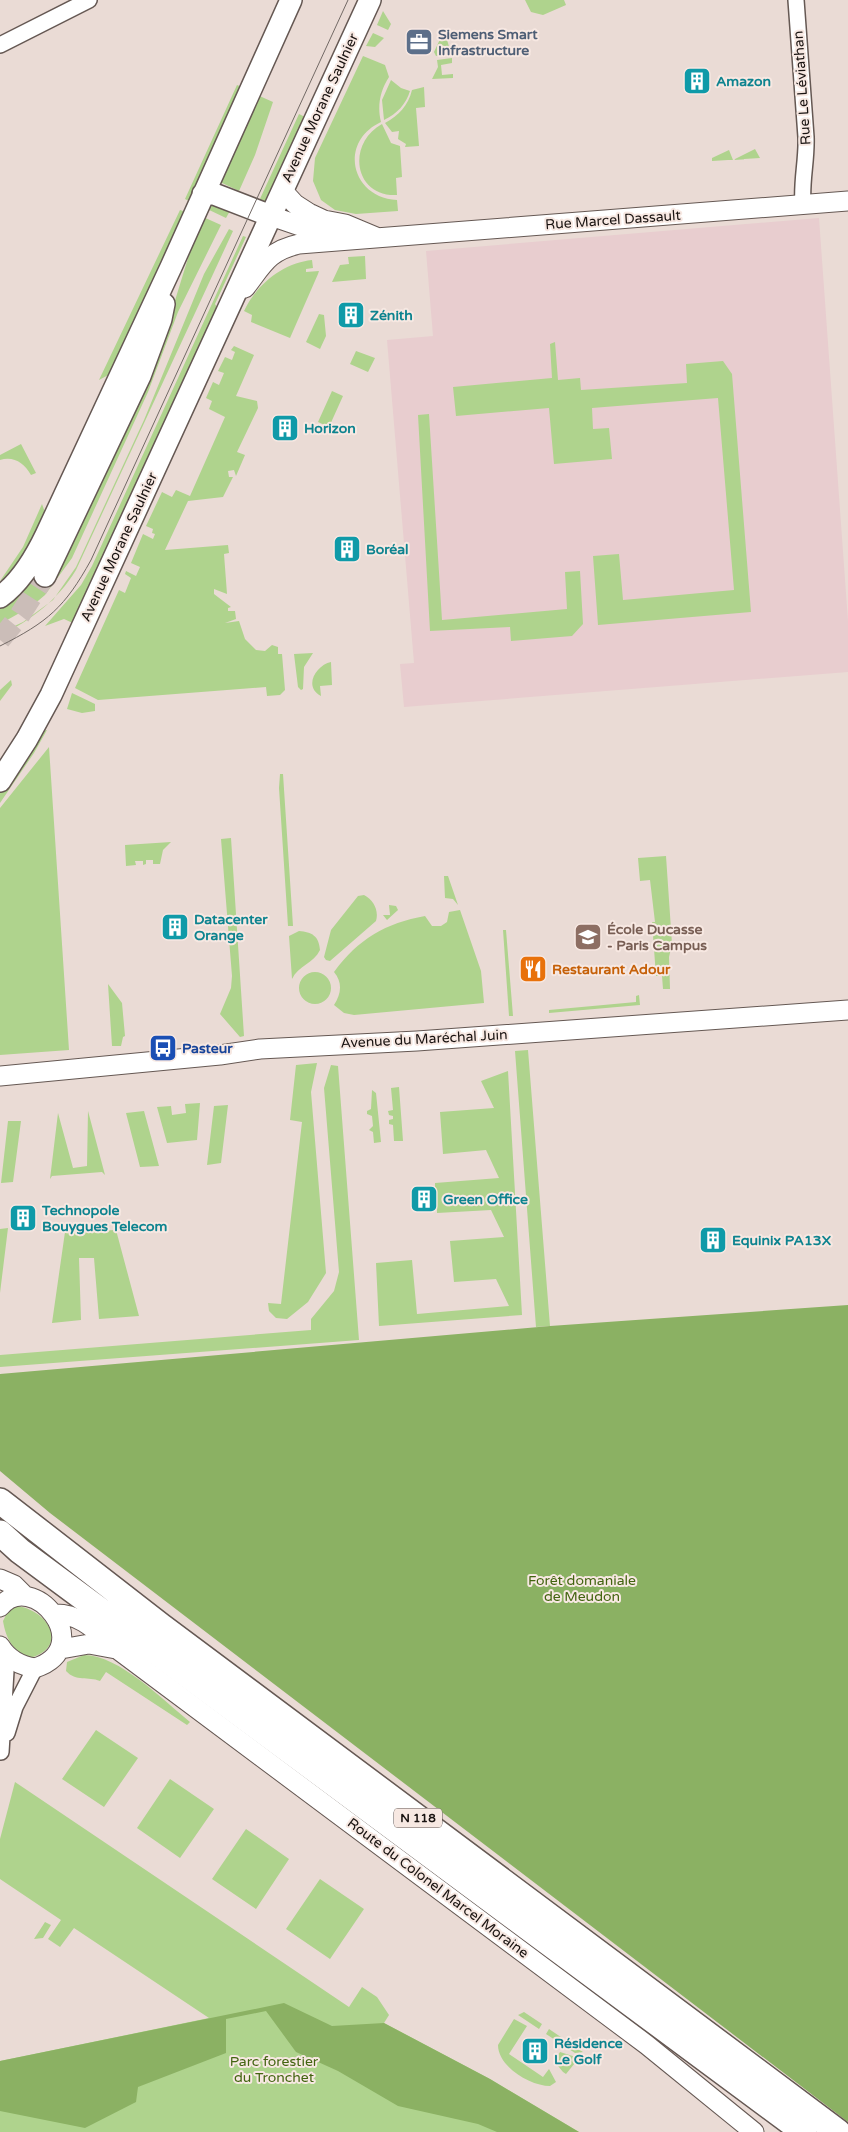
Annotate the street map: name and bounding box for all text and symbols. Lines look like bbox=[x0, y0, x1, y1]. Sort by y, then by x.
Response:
place label: Siemens Smart Infrastructure bbox=[438, 26, 538, 59]
office icon: Siemens Smart Infrastructure bbox=[404, 27, 434, 57]
street label: Avenue Morane Saulnier bbox=[278, 30, 362, 185]
street label: Rue Le Léviathan bbox=[790, 30, 814, 146]
building icon: Amazon bbox=[682, 66, 712, 96]
place label: Amazon bbox=[716, 73, 771, 90]
street label: Rue Marcel Dassault bbox=[545, 207, 682, 233]
building icon: Zénith bbox=[336, 300, 366, 330]
place label: Zénith bbox=[370, 307, 413, 324]
building icon: Horizon bbox=[270, 413, 300, 443]
place label: Horizon bbox=[304, 420, 356, 437]
street label: Avenue Morane Saulnier bbox=[77, 469, 161, 624]
building icon: Boréal bbox=[332, 534, 362, 564]
place label: Boréal bbox=[366, 541, 409, 558]
place label: Datacenter Orange bbox=[194, 911, 268, 944]
building icon: Datacenter Orange bbox=[160, 912, 190, 942]
place label: École Ducasse - Paris Campus bbox=[607, 921, 707, 954]
school or university icon: École Ducasse - Paris Campus bbox=[573, 922, 603, 952]
restaurant icon: Restaurant Adour bbox=[518, 954, 548, 984]
place label: Restaurant Adour bbox=[552, 961, 671, 978]
street label: Avenue du Maréchal Juin bbox=[340, 1026, 508, 1052]
bus stop icon: Pasteur bbox=[148, 1033, 178, 1063]
place label: Pasteur bbox=[182, 1040, 233, 1057]
building icon: Green Office bbox=[409, 1184, 439, 1214]
place label: Green Office bbox=[443, 1191, 528, 1208]
place label: Technopole Bouygues Telecom bbox=[41, 1202, 168, 1235]
building icon: Technopole Bouygues Telecom bbox=[8, 1203, 38, 1233]
building icon: Equinix PA13X bbox=[698, 1225, 728, 1255]
place label: Equinix PA13X bbox=[732, 1232, 832, 1249]
park label: Forêt domaniale de Meudon bbox=[528, 1572, 636, 1605]
road number: N 118 bbox=[394, 1809, 442, 1828]
street label: Route du Colonel Marcel Moraine bbox=[344, 1814, 532, 1962]
place label: Résidence Le Golf bbox=[554, 2035, 623, 2068]
building icon: Résidence Le Golf bbox=[520, 2036, 550, 2066]
park label: Parc forestier du Tronchet bbox=[230, 2053, 319, 2086]

